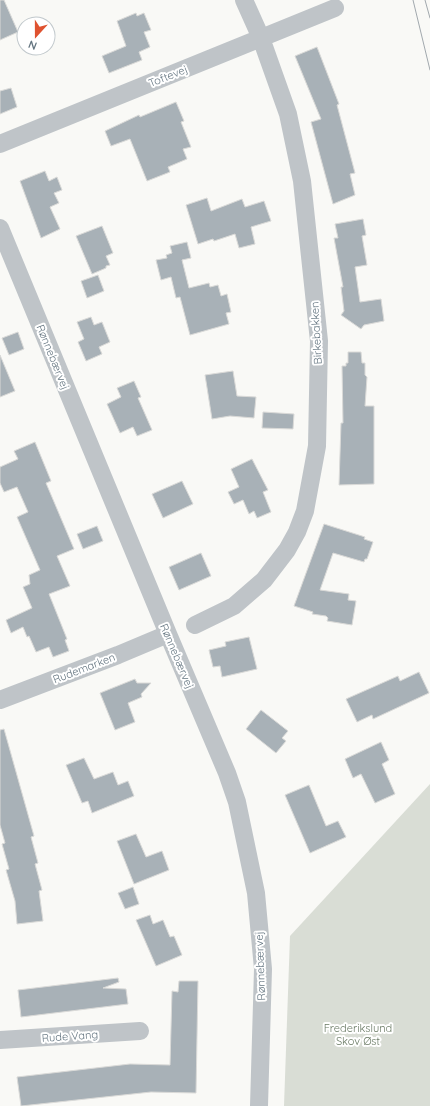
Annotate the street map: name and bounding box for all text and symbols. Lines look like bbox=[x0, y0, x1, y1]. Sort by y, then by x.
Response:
north arrow bbox=[16, 16, 56, 56]
text: N bbox=[26, 37, 39, 53]
street label: Toftevej bbox=[146, 62, 190, 90]
street label: Birkebakken bbox=[307, 301, 325, 365]
street label: Rønnebærvej bbox=[34, 322, 72, 392]
street label: Rønnebærvej bbox=[157, 621, 197, 691]
street label: Rudemarken bbox=[51, 650, 117, 686]
street label: Rønnebærvej bbox=[252, 931, 268, 1001]
park label: Frederikslund Skov Øst bbox=[324, 1021, 392, 1048]
street label: Rude Vang bbox=[41, 1027, 99, 1045]

